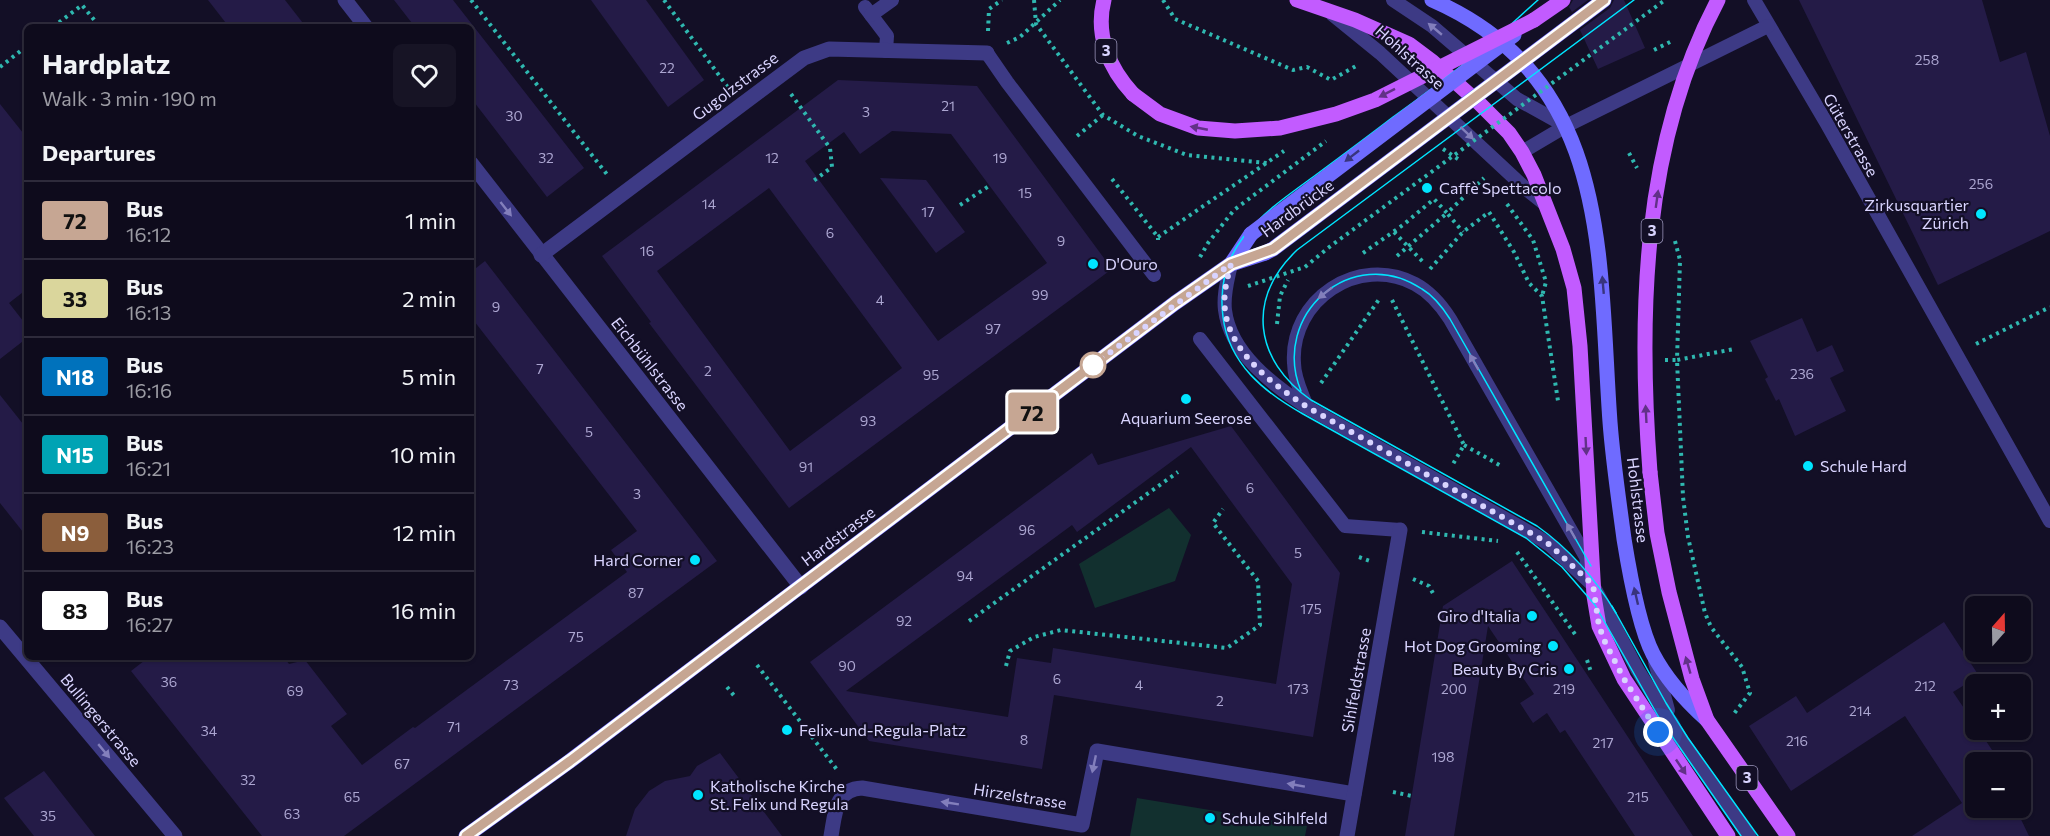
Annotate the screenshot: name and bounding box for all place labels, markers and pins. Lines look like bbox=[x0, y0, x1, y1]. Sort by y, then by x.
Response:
place label: Caffè Spettacolo bbox=[1439, 178, 1561, 197]
marker: Caffè Spettacolo bbox=[1420, 181, 1434, 195]
place label: Zirkusquartier Zürich bbox=[1864, 195, 1970, 232]
marker: Zirkusquartier Zürich bbox=[1974, 207, 1988, 221]
place label: D'Ouro bbox=[1105, 254, 1158, 273]
marker: D'Ouro bbox=[1086, 257, 1100, 271]
unlabelled marker bbox=[1080, 352, 1106, 378]
marker: Aquarium Seerose bbox=[1179, 392, 1193, 406]
place label: Aquarium Seerose bbox=[1120, 408, 1252, 427]
place label: Schule Hard bbox=[1820, 456, 1907, 475]
marker: Schule Hard bbox=[1801, 459, 1815, 473]
place label: Hard Corner bbox=[593, 550, 684, 569]
marker: Hard Corner bbox=[688, 553, 702, 567]
place label: Giro d'Italia bbox=[1437, 606, 1520, 625]
marker: Giro d'Italia bbox=[1525, 609, 1539, 623]
place label: Hot Dog Grooming bbox=[1404, 636, 1541, 655]
marker: Hot Dog Grooming bbox=[1546, 639, 1560, 653]
place label: Beauty By Cris bbox=[1453, 659, 1557, 678]
marker: Beauty By Cris bbox=[1562, 662, 1576, 676]
place label: Felix-und-Regula-Platz bbox=[799, 720, 966, 739]
marker: Felix-und-Regula-Platz bbox=[780, 723, 794, 737]
place label: Katholische Kirche St. Felix und Regula bbox=[710, 776, 849, 813]
marker: Katholische Kirche St. Felix und Regula bbox=[691, 788, 705, 802]
place label: Schule Sihlfeld bbox=[1222, 808, 1327, 827]
marker: Schule Sihlfeld bbox=[1203, 811, 1217, 825]

